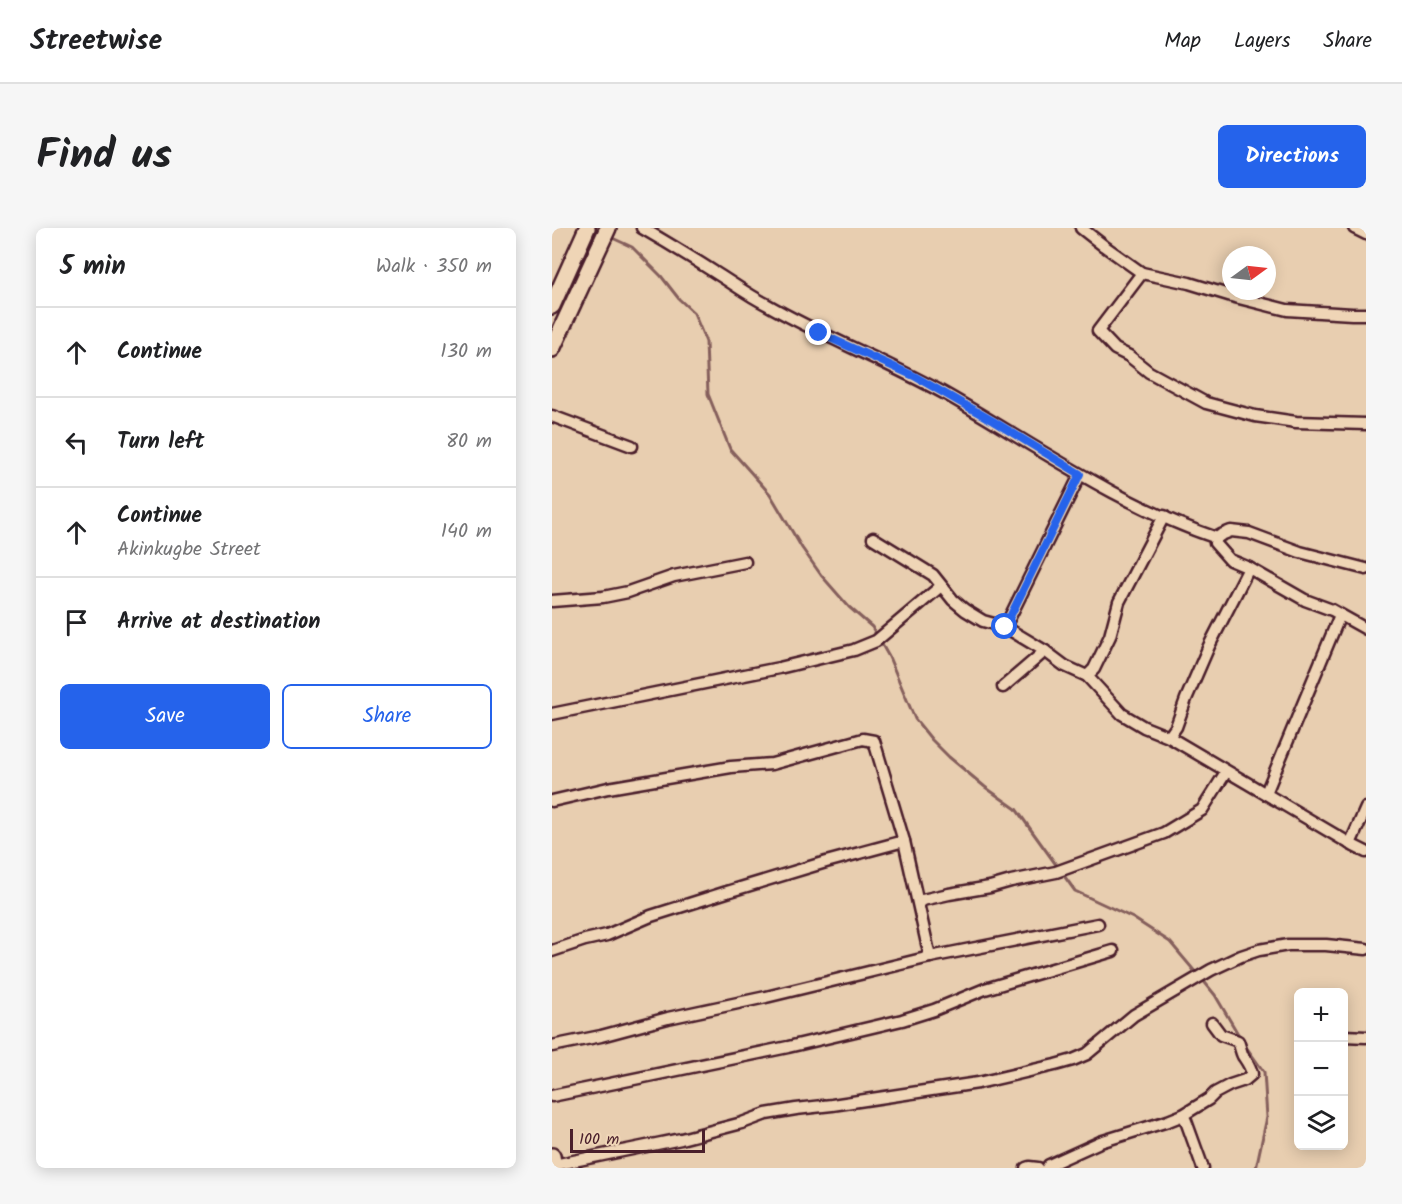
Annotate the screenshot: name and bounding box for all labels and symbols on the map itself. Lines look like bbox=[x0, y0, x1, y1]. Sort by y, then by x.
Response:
north arrow bbox=[1222, 246, 1276, 300]
route end bbox=[805, 319, 831, 345]
route start bbox=[991, 613, 1017, 639]
scale bar bbox=[570, 1126, 705, 1154]

